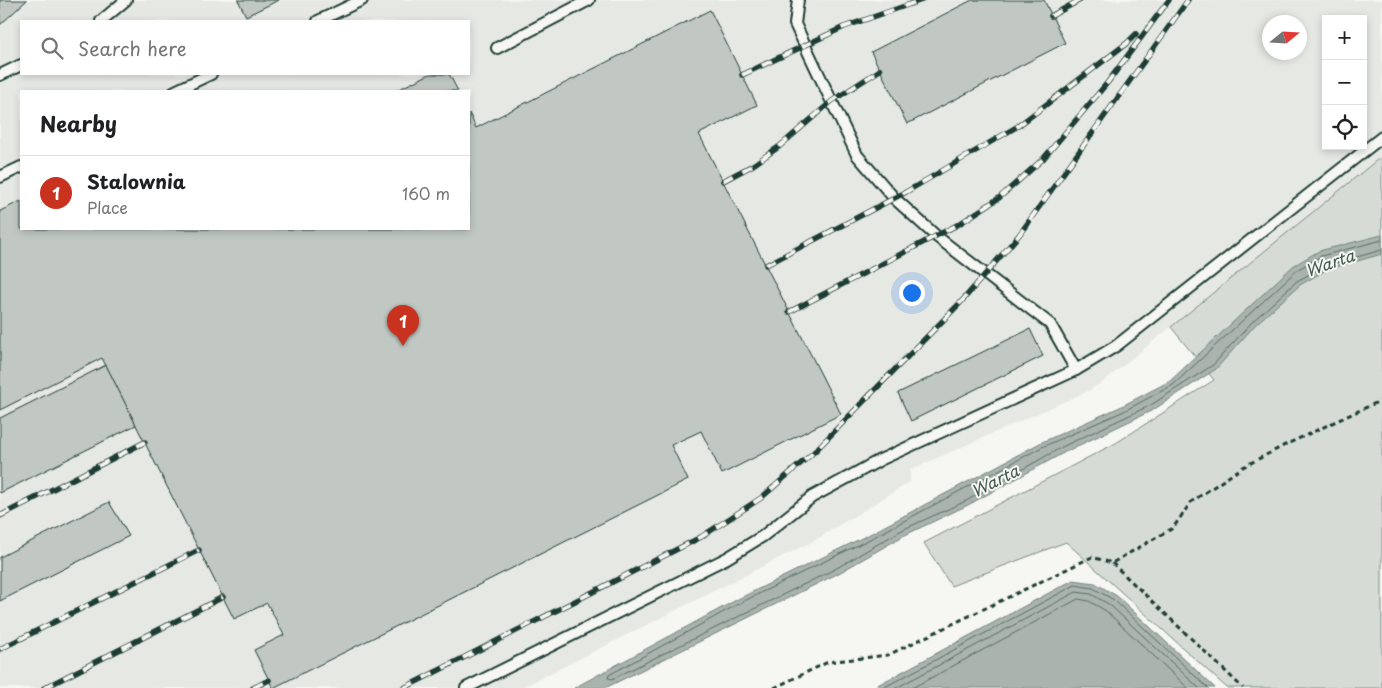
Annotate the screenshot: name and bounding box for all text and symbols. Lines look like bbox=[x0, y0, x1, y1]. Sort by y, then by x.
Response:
north arrow bbox=[1262, 15, 1307, 60]
map controls bbox=[1322, 15, 1367, 150]
button: + bbox=[1322, 15, 1367, 60]
search box bbox=[20, 20, 470, 75]
icon: search bbox=[38, 34, 66, 62]
text: Search here bbox=[78, 34, 187, 62]
button: − bbox=[1322, 60, 1367, 105]
button: locate bbox=[1322, 105, 1367, 150]
text: Nearby bbox=[40, 107, 117, 139]
text: Stalownia bbox=[87, 167, 186, 195]
text: 1 bbox=[52, 181, 60, 205]
text: 160 m bbox=[402, 181, 450, 205]
text: Place bbox=[87, 195, 128, 219]
water label: Warta bbox=[1302, 242, 1358, 282]
your location bbox=[899, 280, 925, 306]
pin: 1 bbox=[387, 305, 419, 346]
water label: Warta bbox=[967, 458, 1023, 502]

